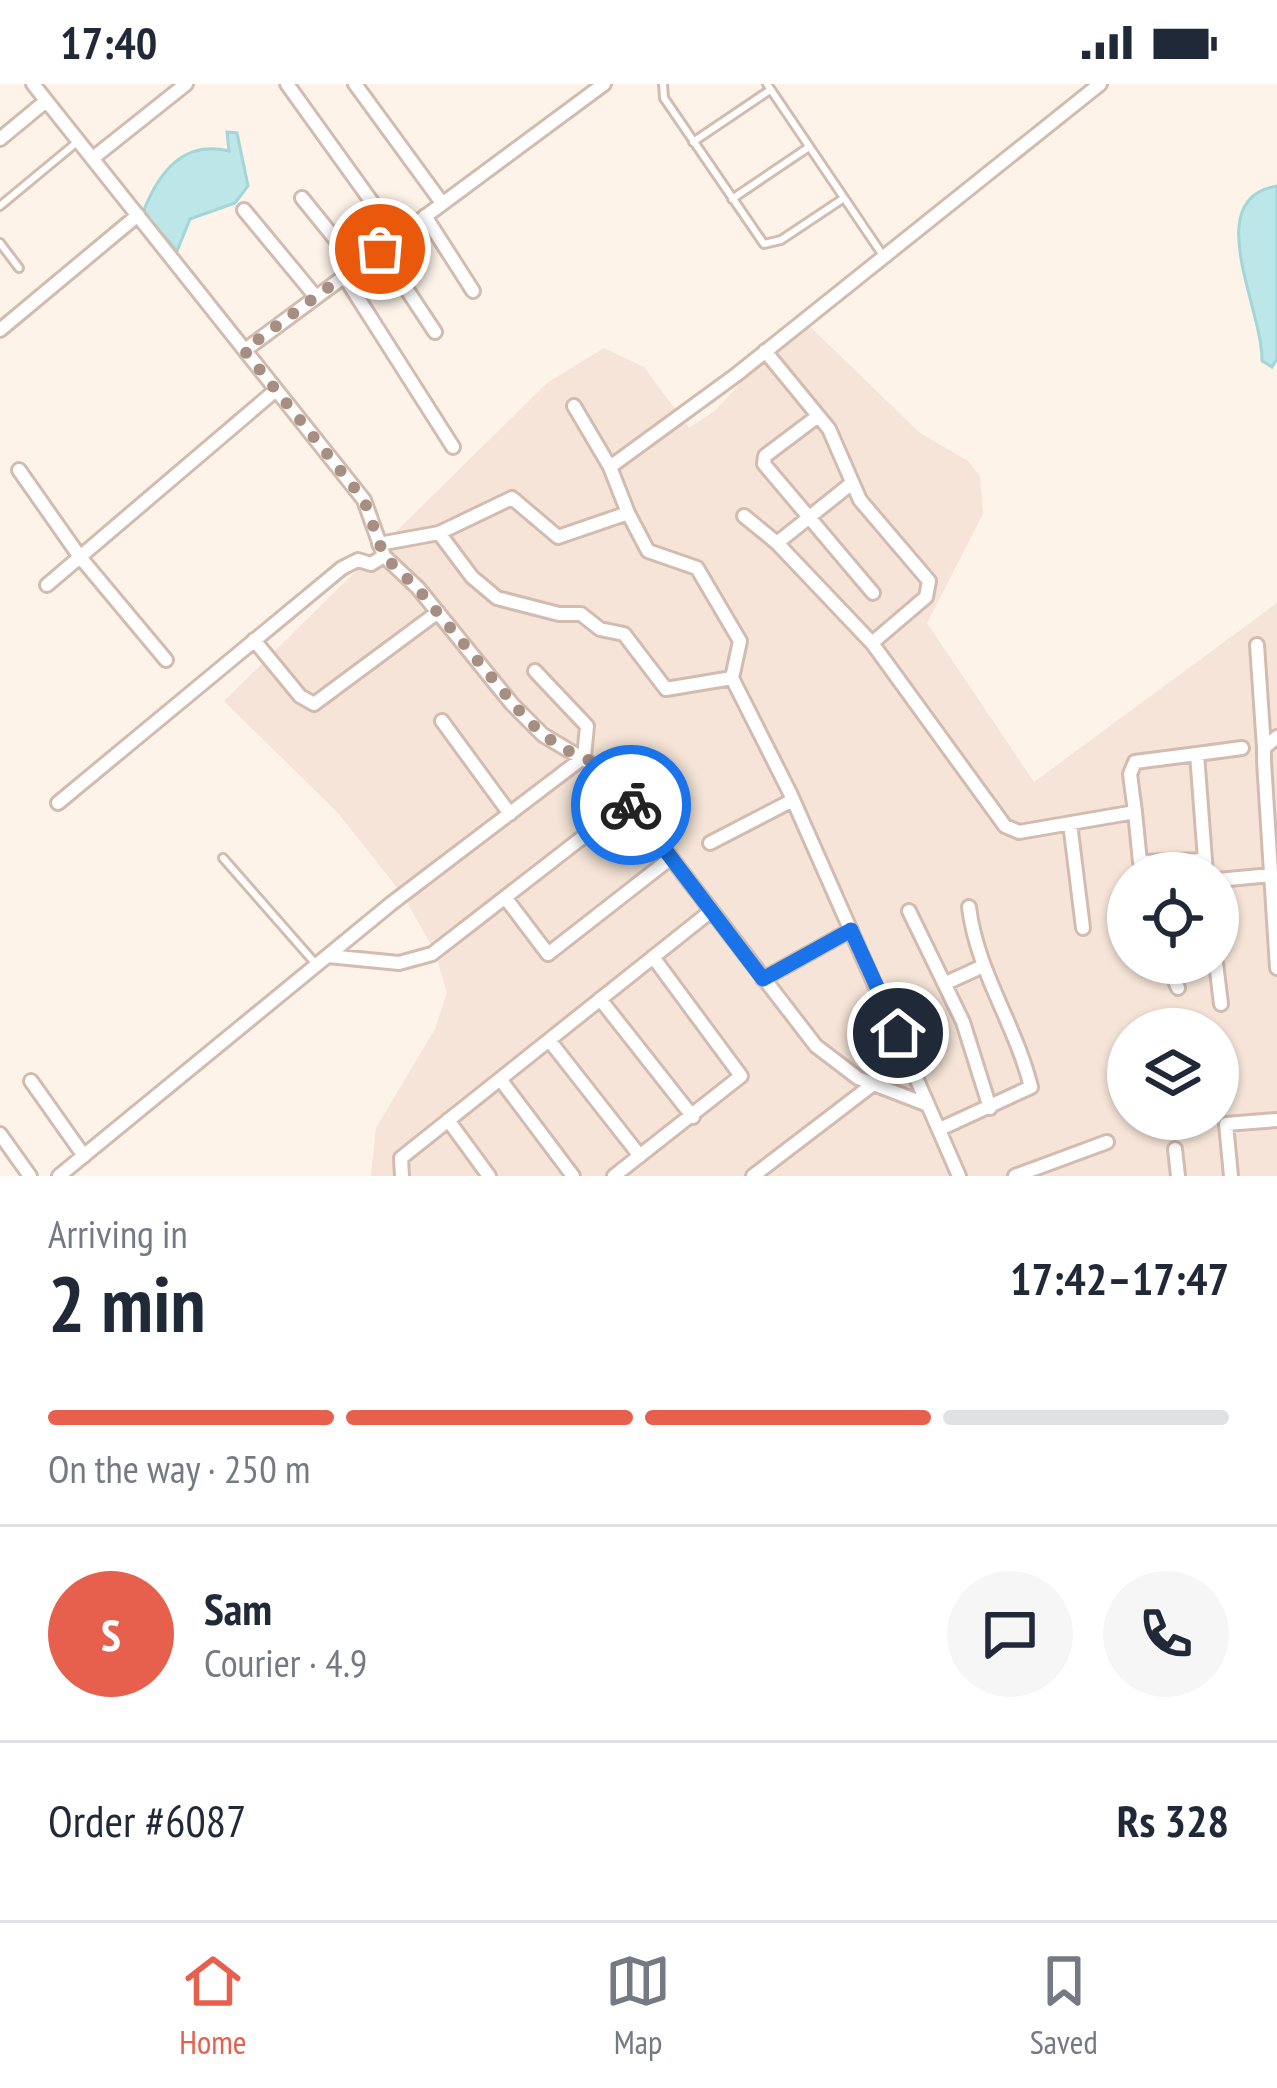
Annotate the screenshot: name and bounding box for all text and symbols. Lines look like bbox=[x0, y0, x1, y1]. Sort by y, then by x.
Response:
text: 17:40 bbox=[60, 13, 157, 71]
pin bbox=[329, 198, 431, 300]
icon: bag bbox=[347, 216, 413, 282]
courier bbox=[571, 745, 691, 865]
icon: bike bbox=[598, 772, 664, 838]
map controls bbox=[1107, 852, 1239, 1140]
button: locate bbox=[1107, 852, 1239, 984]
pin bbox=[847, 982, 949, 1084]
icon: home bbox=[865, 1000, 931, 1066]
button: layers bbox=[1107, 1008, 1239, 1140]
text: Arriving in bbox=[48, 1208, 188, 1259]
text: 17:42–17:47 bbox=[1010, 1249, 1229, 1307]
text: 2 min bbox=[48, 1253, 206, 1354]
text: On the way · 250 m bbox=[48, 1443, 310, 1494]
button: chat bbox=[947, 1571, 1073, 1697]
button: phone bbox=[1103, 1571, 1229, 1697]
text: Sam bbox=[204, 1579, 272, 1637]
text: S bbox=[101, 1605, 121, 1663]
text: Courier · 4.9 bbox=[204, 1637, 367, 1688]
text: Order #6087 bbox=[48, 1791, 246, 1849]
text: Rs 328 bbox=[1117, 1791, 1229, 1849]
tab: Home bbox=[179, 1948, 246, 2063]
tab: Map bbox=[605, 1948, 671, 2063]
tab: Saved bbox=[1030, 1948, 1098, 2063]

